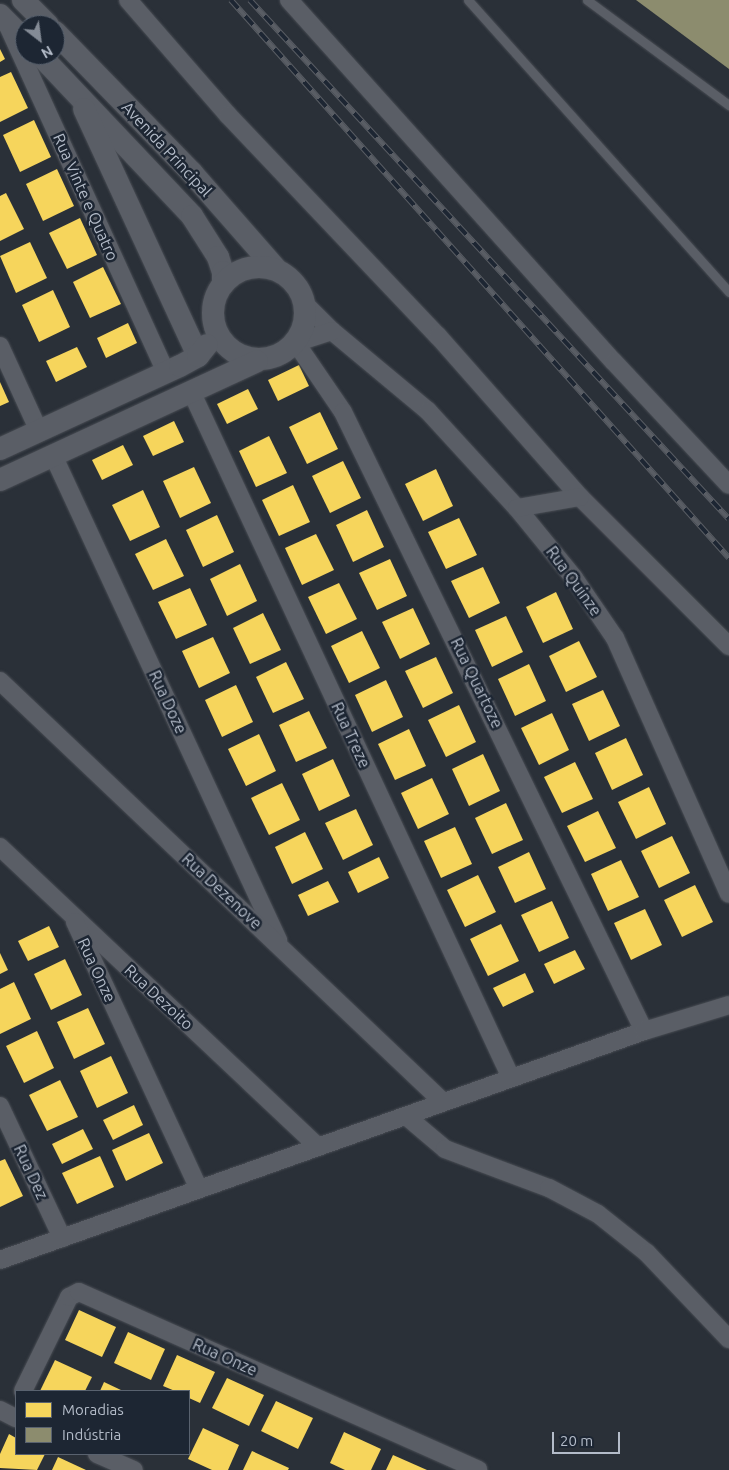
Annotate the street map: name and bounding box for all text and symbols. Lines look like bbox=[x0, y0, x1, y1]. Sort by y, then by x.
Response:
north arrow bbox=[15, 15, 65, 65]
text: N bbox=[38, 43, 56, 62]
street label: Avenida Principal bbox=[118, 98, 216, 200]
street label: Rua Vinte e Quatro bbox=[49, 130, 123, 264]
street label: Rua Quinze bbox=[542, 542, 606, 620]
street label: Rua Quartoze bbox=[447, 635, 507, 731]
street label: Rua Doze bbox=[145, 667, 191, 737]
street label: Rua Treze bbox=[327, 699, 375, 771]
street label: Rua Dezenove bbox=[178, 849, 266, 933]
street label: Rua Onze bbox=[74, 935, 120, 1005]
street label: Rua Dezoito bbox=[121, 960, 197, 1034]
street label: Rua Dez bbox=[10, 1141, 52, 1203]
street label: Rua Onze bbox=[190, 1334, 260, 1380]
legend bbox=[15, 1390, 190, 1455]
text: Moradias bbox=[62, 1401, 124, 1418]
scale bar bbox=[554, 1422, 622, 1454]
text: Indústria bbox=[62, 1426, 121, 1443]
text: 20 m bbox=[560, 1432, 593, 1449]

